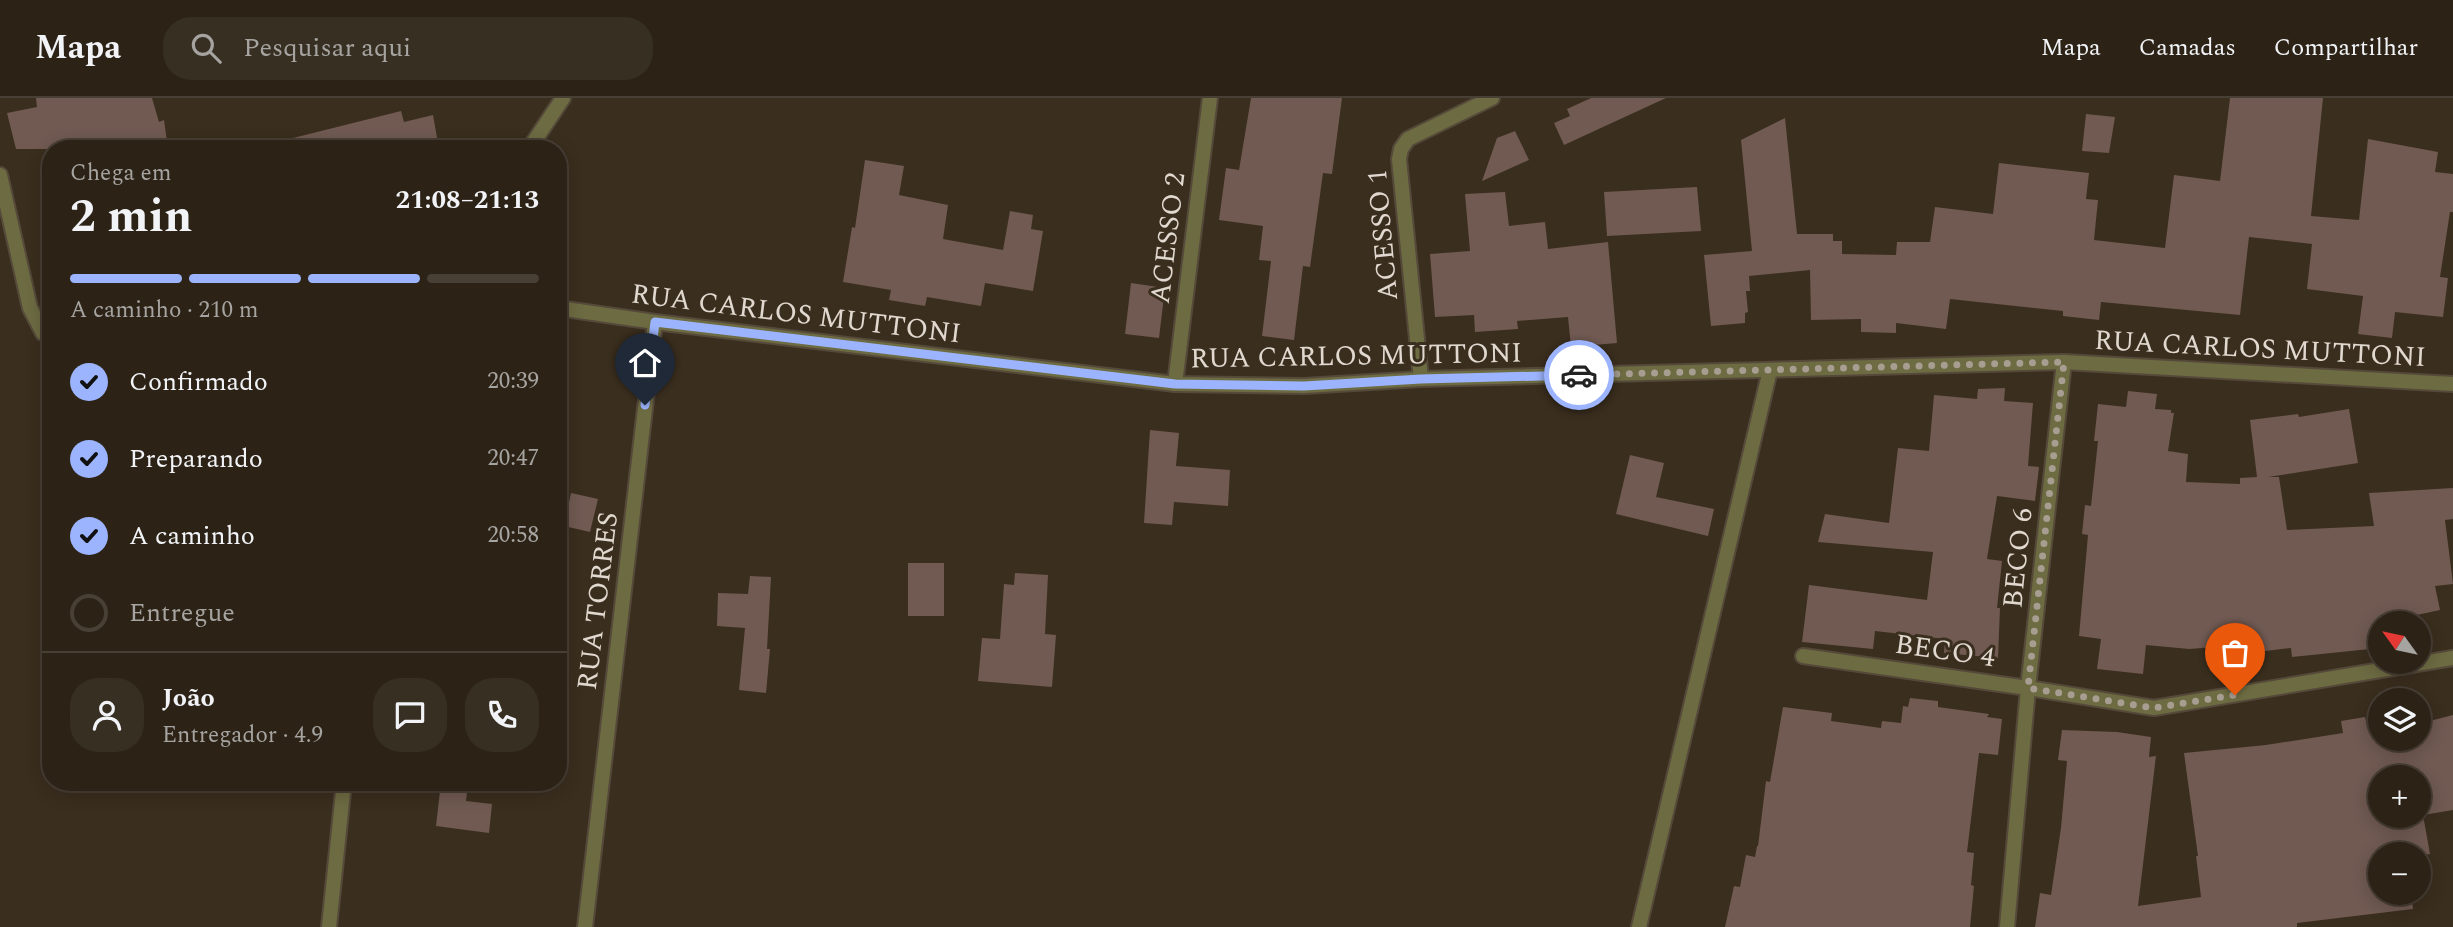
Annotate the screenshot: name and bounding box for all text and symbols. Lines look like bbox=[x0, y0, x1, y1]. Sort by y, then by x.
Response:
search box bbox=[163, 17, 653, 80]
text: Mapa bbox=[35, 23, 121, 73]
text: Pesquisar aqui bbox=[243, 28, 411, 68]
icon: search bbox=[187, 29, 225, 67]
text: Mapa bbox=[2041, 30, 2101, 66]
text: Camadas bbox=[2139, 30, 2236, 66]
text: Compartilhar bbox=[2274, 30, 2418, 66]
text: Chega em bbox=[70, 156, 171, 191]
street label: ACESSO 1 bbox=[1356, 167, 1410, 303]
street label: ACESSO 2 bbox=[1139, 170, 1197, 306]
text: 21:08–21:13 bbox=[395, 180, 539, 220]
text: 2 min bbox=[70, 182, 192, 252]
street label: RUA CARLOS MUTTONI bbox=[629, 272, 963, 356]
text: A caminho · 210 m bbox=[70, 293, 259, 328]
street label: RUA CARLOS MUTTONI bbox=[2093, 319, 2427, 379]
street label: RUA CARLOS MUTTONI bbox=[1190, 332, 1522, 380]
pin bbox=[615, 333, 675, 405]
courier bbox=[1544, 340, 1614, 410]
icon: home bbox=[626, 344, 664, 382]
icon: car bbox=[1560, 356, 1598, 394]
text: Confirmado bbox=[129, 362, 268, 402]
icon: check bbox=[70, 363, 108, 401]
text: 20:39 bbox=[487, 364, 539, 399]
text: Preparando bbox=[129, 439, 263, 479]
icon: check bbox=[70, 440, 108, 478]
text: 20:47 bbox=[487, 441, 539, 476]
street label: BECO 6 bbox=[1991, 506, 2045, 610]
street label: RUA TORRES bbox=[566, 510, 630, 692]
text: A caminho bbox=[129, 516, 255, 556]
icon: check bbox=[70, 517, 108, 555]
text: 20:58 bbox=[487, 518, 539, 553]
text: Entregue bbox=[129, 593, 235, 633]
north arrow bbox=[2368, 611, 2431, 674]
map controls bbox=[2368, 611, 2431, 905]
street label: BECO 4 bbox=[1892, 623, 1998, 679]
pin bbox=[2205, 623, 2265, 695]
icon: bag bbox=[2216, 634, 2254, 672]
button: person bbox=[70, 678, 144, 752]
text: João bbox=[162, 678, 215, 718]
button: chat bbox=[373, 678, 447, 752]
button: phone bbox=[465, 678, 539, 752]
button: layers bbox=[2368, 688, 2431, 751]
text: Entregador · 4.9 bbox=[162, 718, 323, 753]
button: + bbox=[2368, 765, 2431, 828]
button: − bbox=[2368, 842, 2431, 905]

